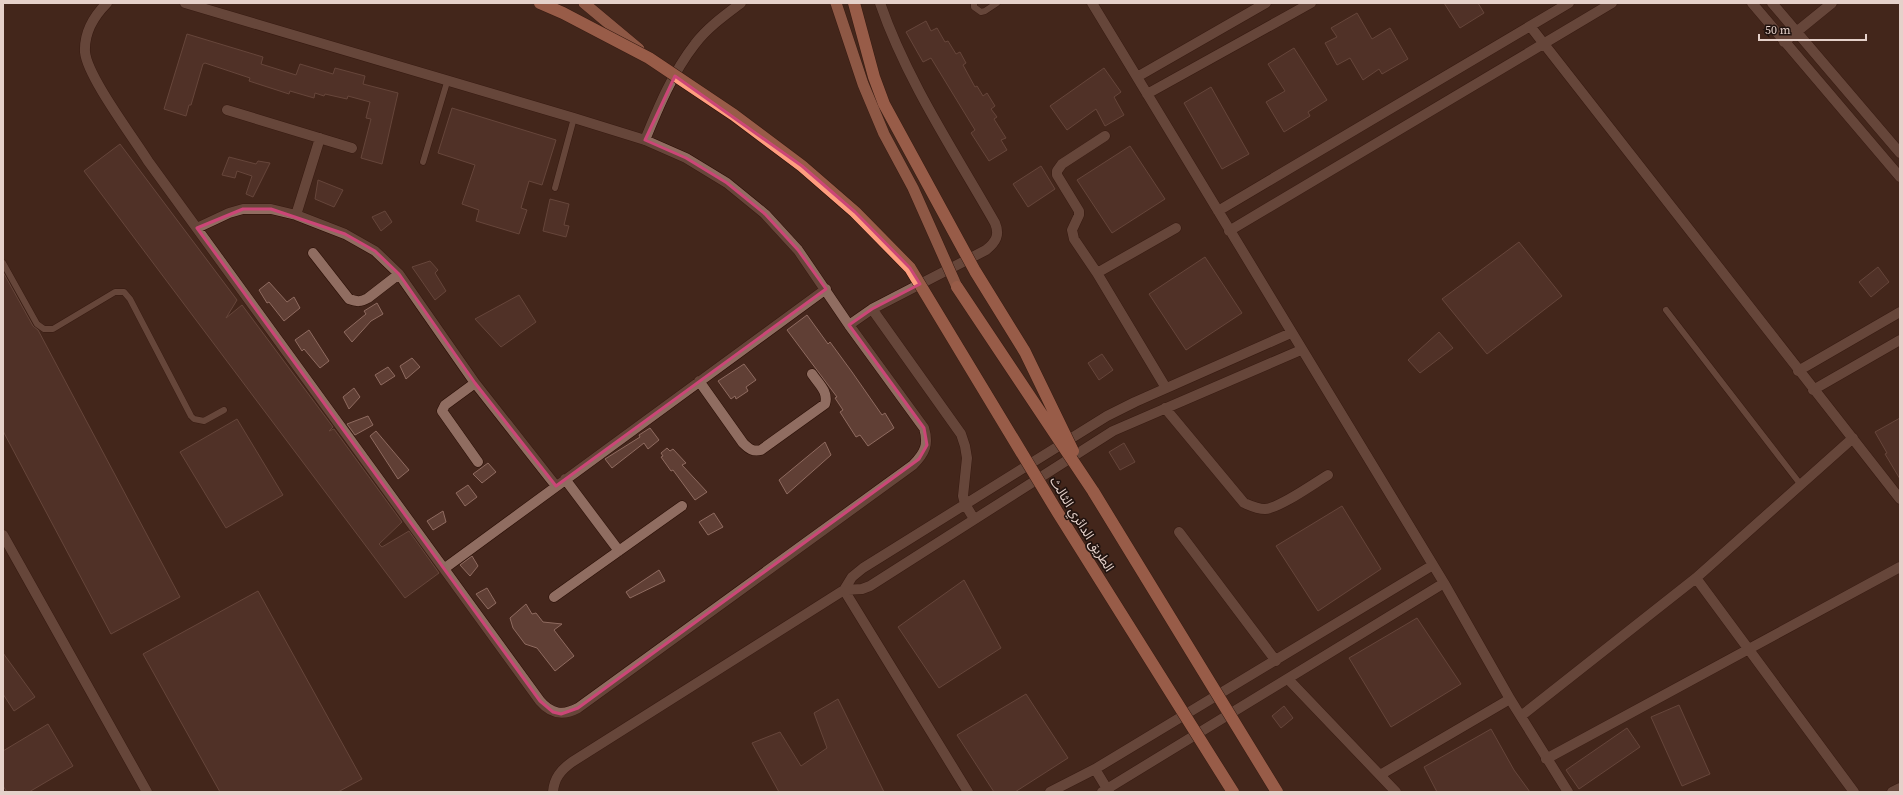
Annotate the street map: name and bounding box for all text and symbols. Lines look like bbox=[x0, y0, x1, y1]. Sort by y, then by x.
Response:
scale bar bbox=[1759, 16, 1866, 42]
text: 50 m bbox=[1765, 22, 1791, 38]
street label: الطريق الدائري الثالث bbox=[1044, 473, 1118, 576]

